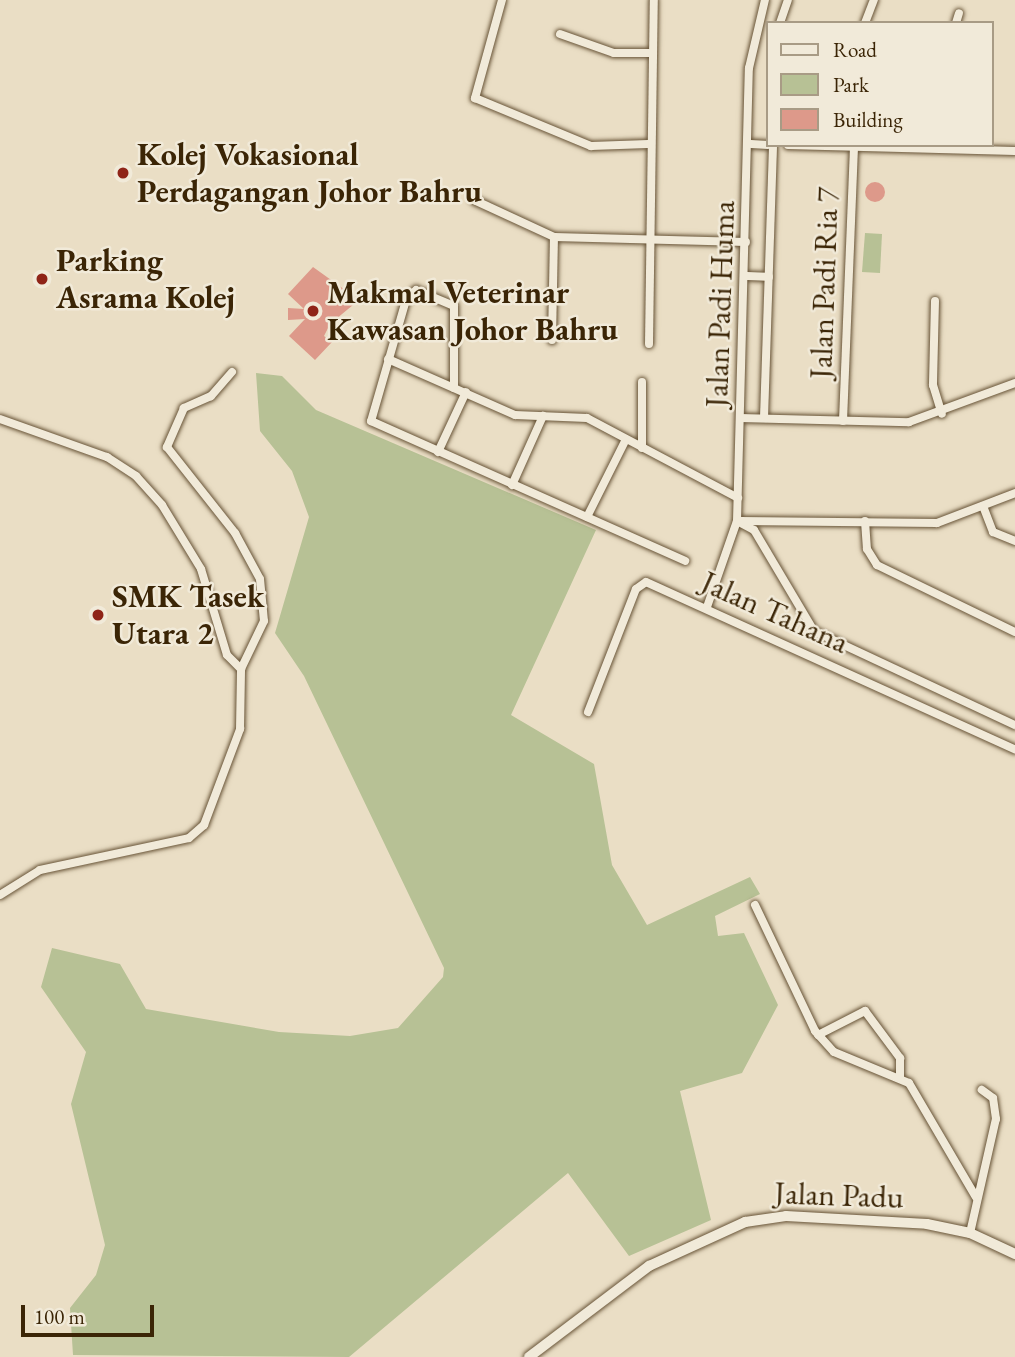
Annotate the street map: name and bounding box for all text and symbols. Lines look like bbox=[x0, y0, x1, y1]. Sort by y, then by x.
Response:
legend bbox=[766, 21, 994, 147]
text: Road bbox=[833, 36, 877, 63]
text: Park bbox=[833, 71, 869, 98]
text: Building bbox=[833, 106, 903, 133]
place label: Kolej Vokasional Perdagangan Johor Bahru bbox=[137, 136, 482, 211]
marker: Kolej Vokasional Perdagangan Johor Bahru bbox=[115, 165, 131, 181]
street label: Jalan Padi Ria 7 bbox=[801, 186, 847, 380]
street label: Jalan Padi Huma bbox=[697, 200, 743, 408]
place label: Parking Asrama Kolej bbox=[56, 242, 235, 317]
marker: Parking Asrama Kolej bbox=[34, 271, 50, 287]
place label: Makmal Veterinar Kawasan Johor Bahru bbox=[327, 274, 618, 349]
marker: Makmal Veterinar Kawasan Johor Bahru bbox=[305, 303, 321, 319]
street label: Jalan Tahana bbox=[695, 563, 855, 661]
place label: SMK Tasek Utara 2 bbox=[112, 578, 264, 653]
marker: SMK Tasek Utara 2 bbox=[90, 607, 106, 623]
street label: Jalan Padu bbox=[774, 1174, 904, 1216]
scale bar bbox=[24, 1290, 158, 1334]
text: 100 m bbox=[34, 1303, 85, 1330]

